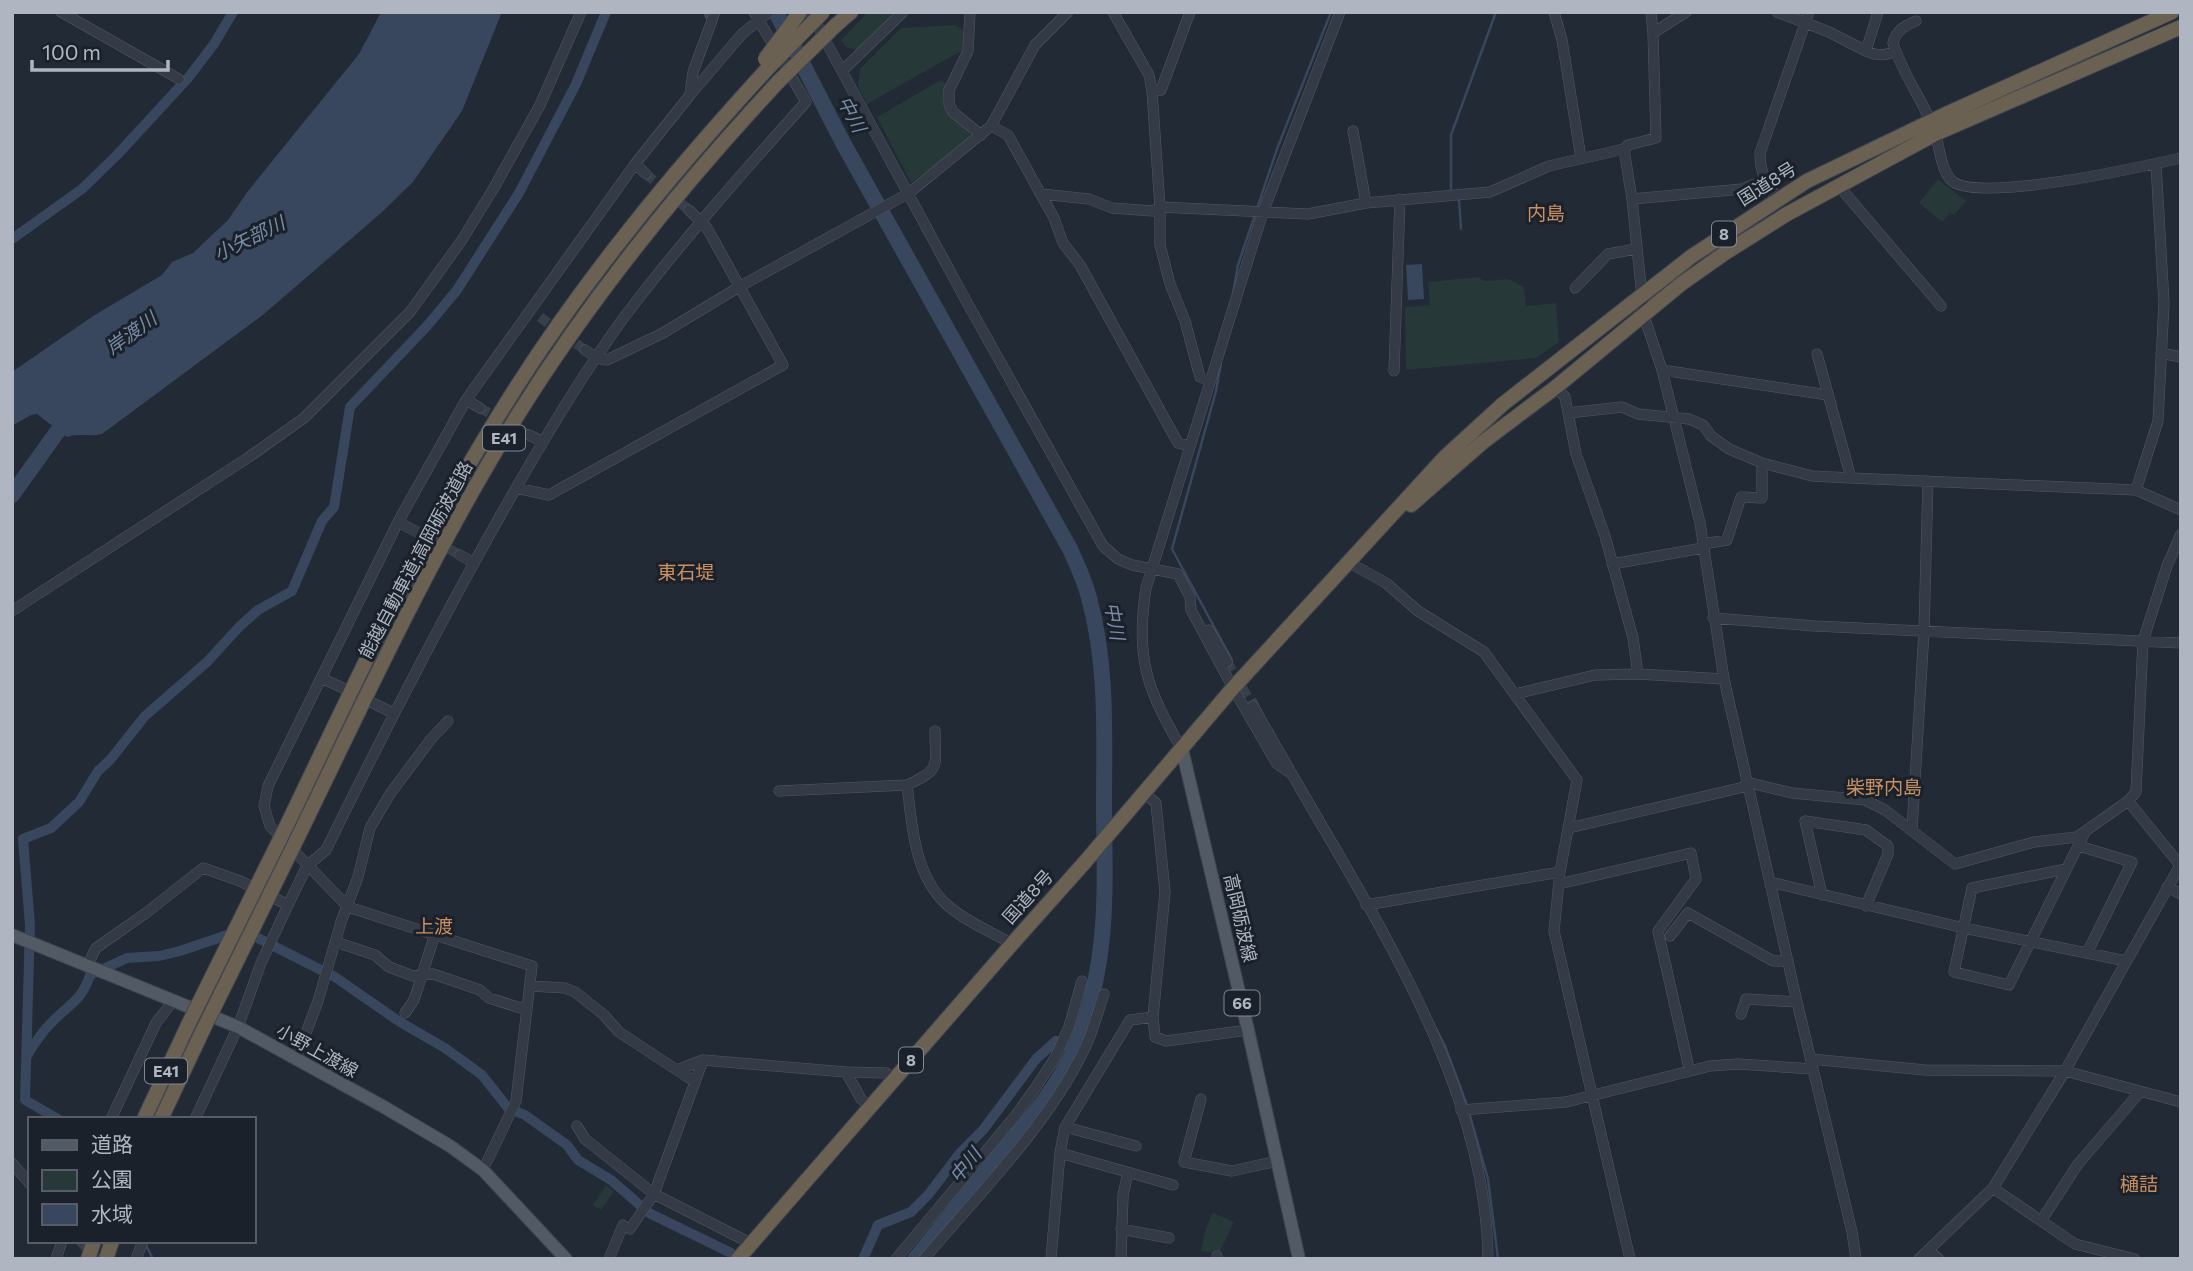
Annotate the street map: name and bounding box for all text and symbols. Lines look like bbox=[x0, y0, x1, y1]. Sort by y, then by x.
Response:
scale bar bbox=[32, 28, 168, 72]
text: 100 m bbox=[42, 39, 101, 64]
water label: 中川 bbox=[833, 92, 872, 138]
street label: 国道8号 bbox=[1733, 157, 1800, 210]
district label: 内島 bbox=[1527, 201, 1565, 224]
water label: 小矢部川 bbox=[210, 210, 290, 265]
road number: 8 bbox=[1712, 222, 1736, 246]
water label: 岸渡川 bbox=[101, 305, 162, 359]
road number: E41 bbox=[483, 426, 525, 450]
street label: 能越自動車道;高岡砺波道路 bbox=[354, 457, 477, 662]
district label: 東石堤 bbox=[657, 560, 715, 583]
water label: 中川 bbox=[1101, 600, 1130, 644]
district label: 柴野内島 bbox=[1846, 775, 1922, 798]
street label: 国道8号 bbox=[997, 865, 1057, 928]
street label: 高岡砺波線 bbox=[1220, 871, 1262, 964]
district label: 上渡 bbox=[415, 914, 453, 937]
road number: 66 bbox=[1224, 990, 1260, 1015]
street label: 小野上渡線 bbox=[273, 1019, 362, 1082]
road number: 8 bbox=[899, 1048, 923, 1072]
road number: E41 bbox=[145, 1058, 187, 1084]
legend bbox=[28, 1117, 256, 1243]
text: 道路 bbox=[91, 1131, 133, 1156]
water label: 中川 bbox=[944, 1141, 987, 1187]
text: 公園 bbox=[91, 1166, 133, 1191]
district label: 樋詰 bbox=[2120, 1172, 2158, 1195]
text: 水域 bbox=[91, 1201, 133, 1226]

